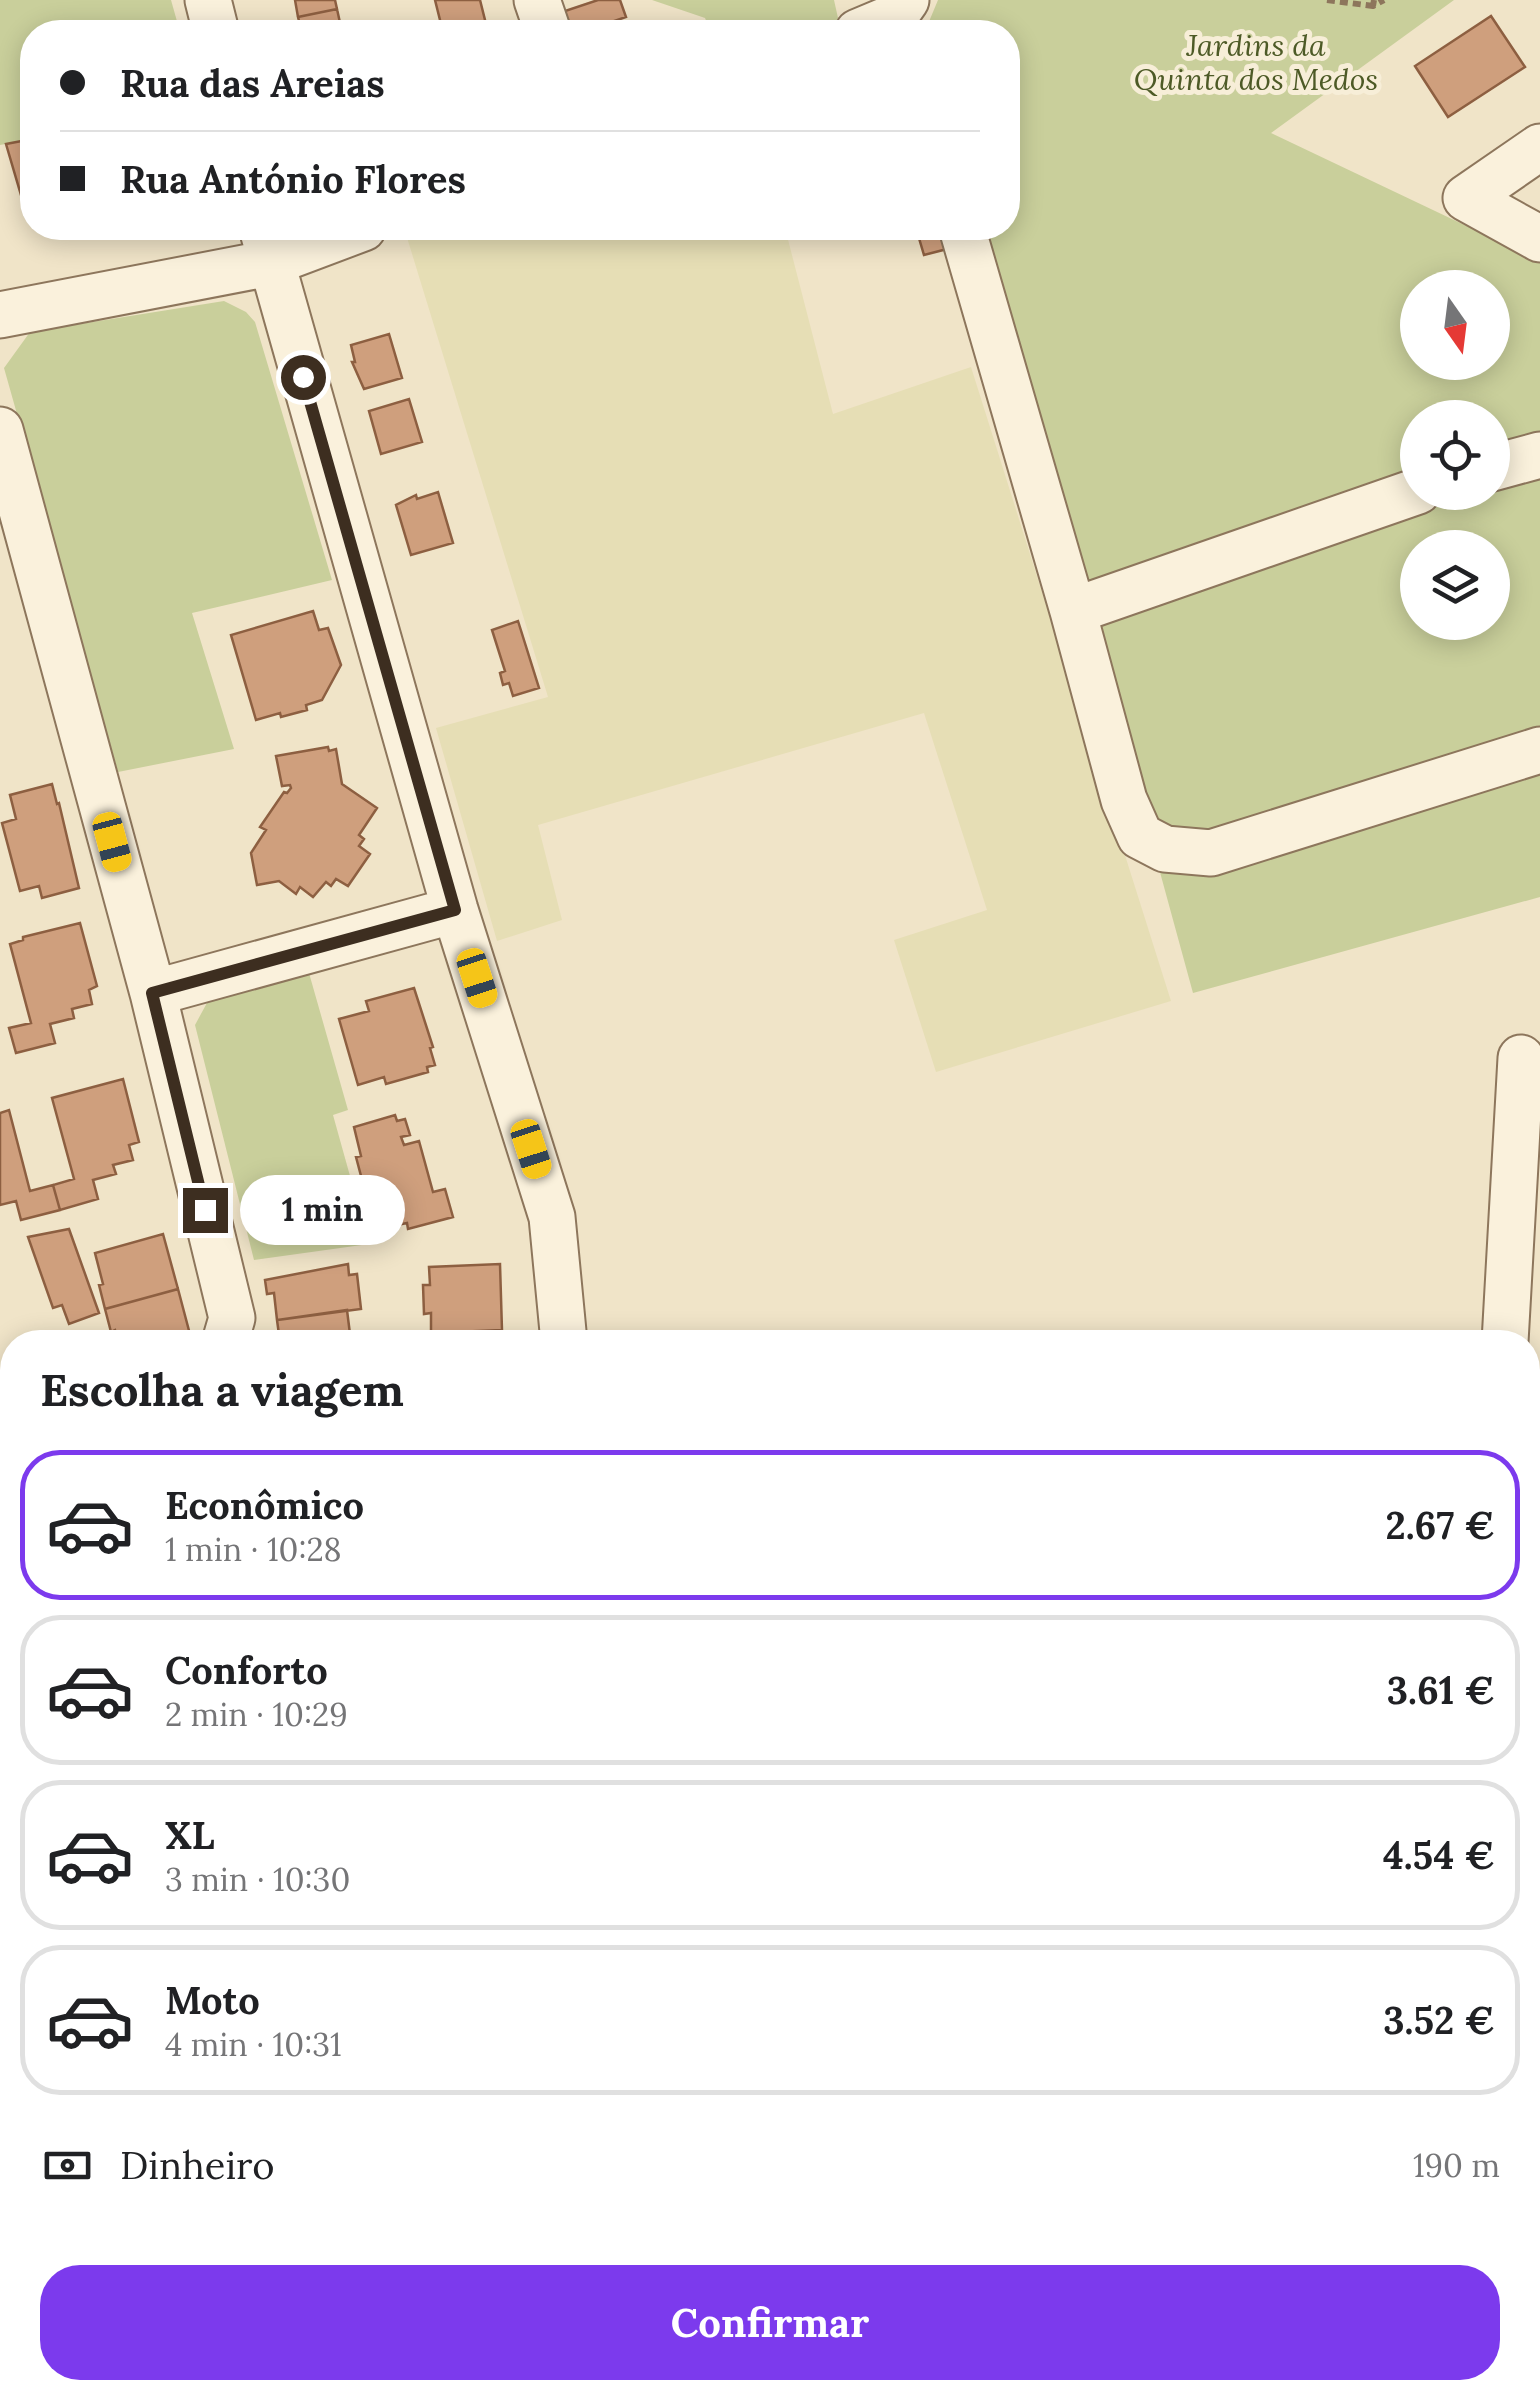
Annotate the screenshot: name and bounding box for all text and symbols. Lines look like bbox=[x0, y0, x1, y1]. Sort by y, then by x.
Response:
park label: Jardins da Quinta dos Medos bbox=[1134, 26, 1378, 98]
text: Rua das Areias bbox=[120, 59, 385, 107]
text: Rua António Flores bbox=[120, 155, 466, 203]
north arrow bbox=[1400, 270, 1510, 380]
map controls bbox=[1400, 270, 1510, 640]
route start bbox=[281, 355, 326, 400]
button: locate bbox=[1400, 400, 1510, 510]
button: layers bbox=[1400, 530, 1510, 640]
car bbox=[90, 809, 134, 875]
car bbox=[453, 945, 501, 1011]
car bbox=[507, 1116, 555, 1182]
callout: 1 min bbox=[240, 1175, 405, 1245]
route end bbox=[183, 1188, 228, 1233]
text: 1 min bbox=[282, 1189, 363, 1230]
text: Escolha a viagem bbox=[40, 1361, 404, 1418]
icon: car bbox=[45, 1480, 135, 1570]
text: Econômico bbox=[165, 1481, 364, 1529]
text: 2.67 € bbox=[1385, 1501, 1495, 1549]
text: 1 min · 10:28 bbox=[165, 1529, 342, 1570]
icon: car bbox=[45, 1645, 135, 1735]
text: Conforto bbox=[165, 1646, 328, 1694]
text: 3.61 € bbox=[1387, 1666, 1495, 1714]
text: 2 min · 10:29 bbox=[165, 1694, 348, 1735]
icon: car bbox=[45, 1810, 135, 1900]
text: XL bbox=[165, 1811, 215, 1859]
text: 4.54 € bbox=[1383, 1831, 1495, 1879]
text: 3 min · 10:30 bbox=[165, 1859, 350, 1900]
icon: car bbox=[45, 1975, 135, 2065]
text: Moto bbox=[165, 1976, 260, 2024]
text: 3.52 € bbox=[1383, 1996, 1495, 2044]
text: 4 min · 10:31 bbox=[165, 2024, 342, 2065]
icon: cash bbox=[40, 2138, 95, 2193]
text: Dinheiro bbox=[120, 2141, 275, 2189]
text: 190 m bbox=[1413, 2145, 1500, 2186]
button: Confirmar bbox=[40, 2265, 1500, 2380]

